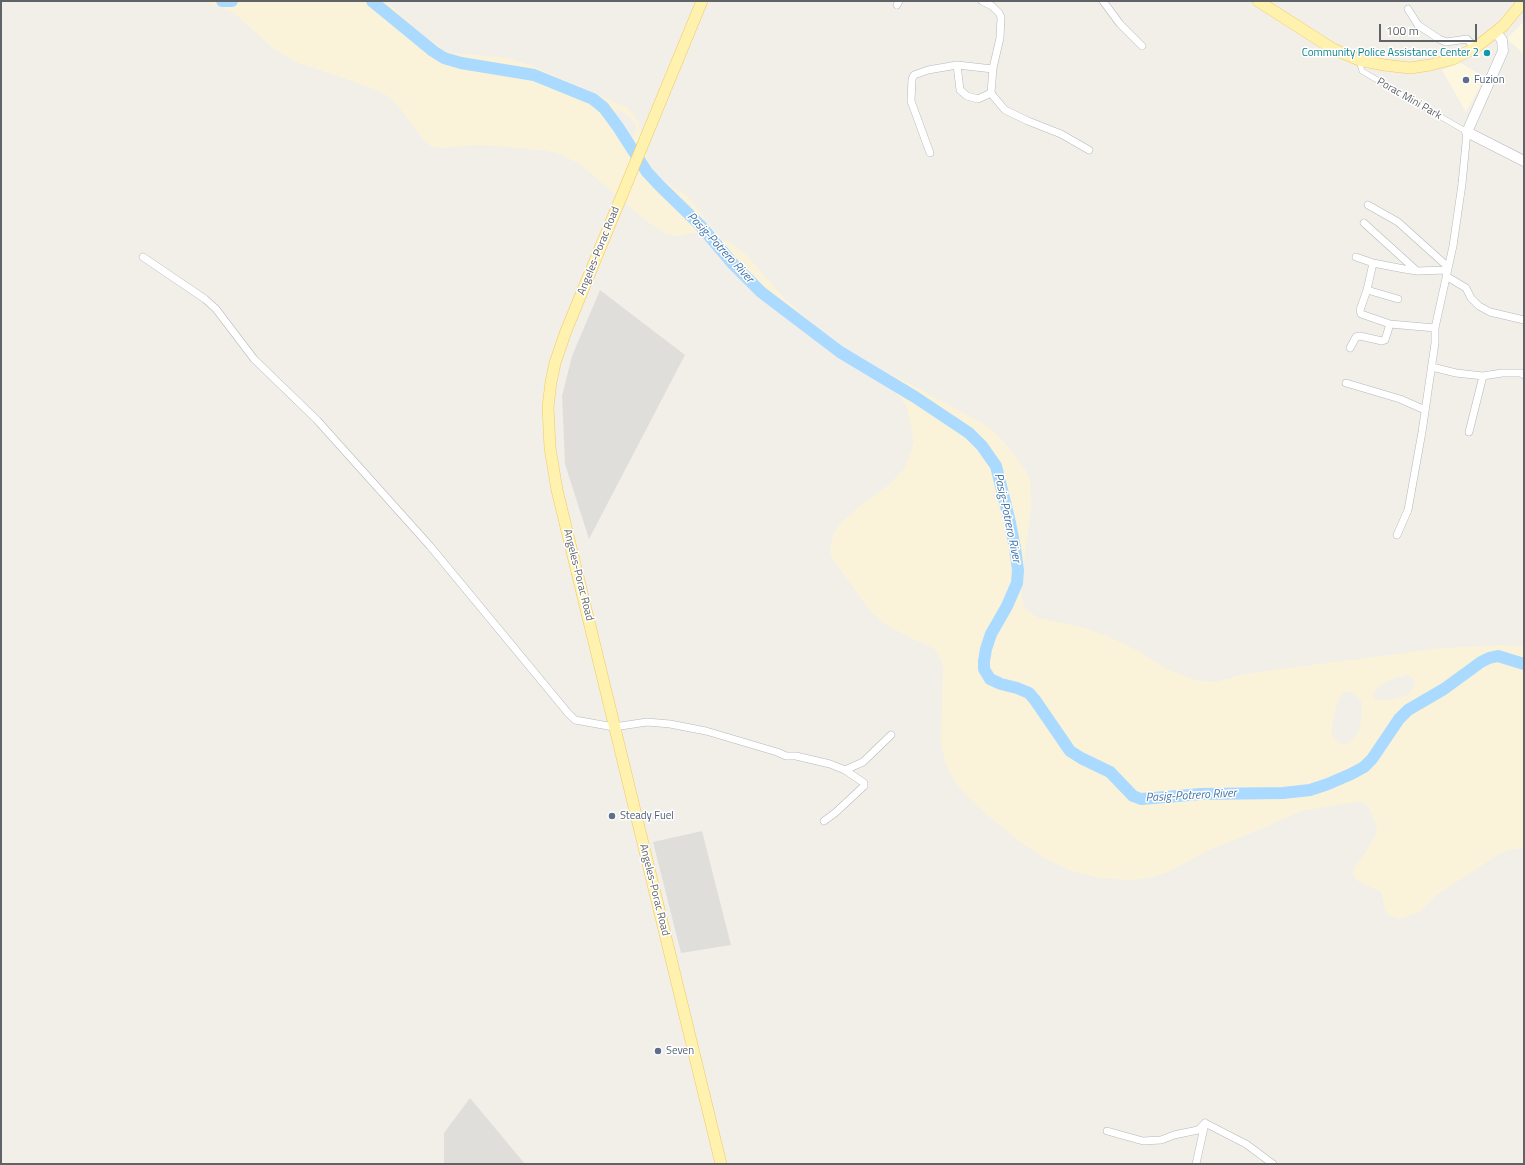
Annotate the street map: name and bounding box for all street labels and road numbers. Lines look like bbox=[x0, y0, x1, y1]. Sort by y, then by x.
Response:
street label: Porac Mini Park bbox=[1374, 75, 1444, 123]
street label: Angeles-Porac Road bbox=[575, 205, 623, 297]
street label: Angeles-Porac Road bbox=[560, 528, 596, 622]
street label: Angeles-Porac Road bbox=[636, 843, 672, 937]

